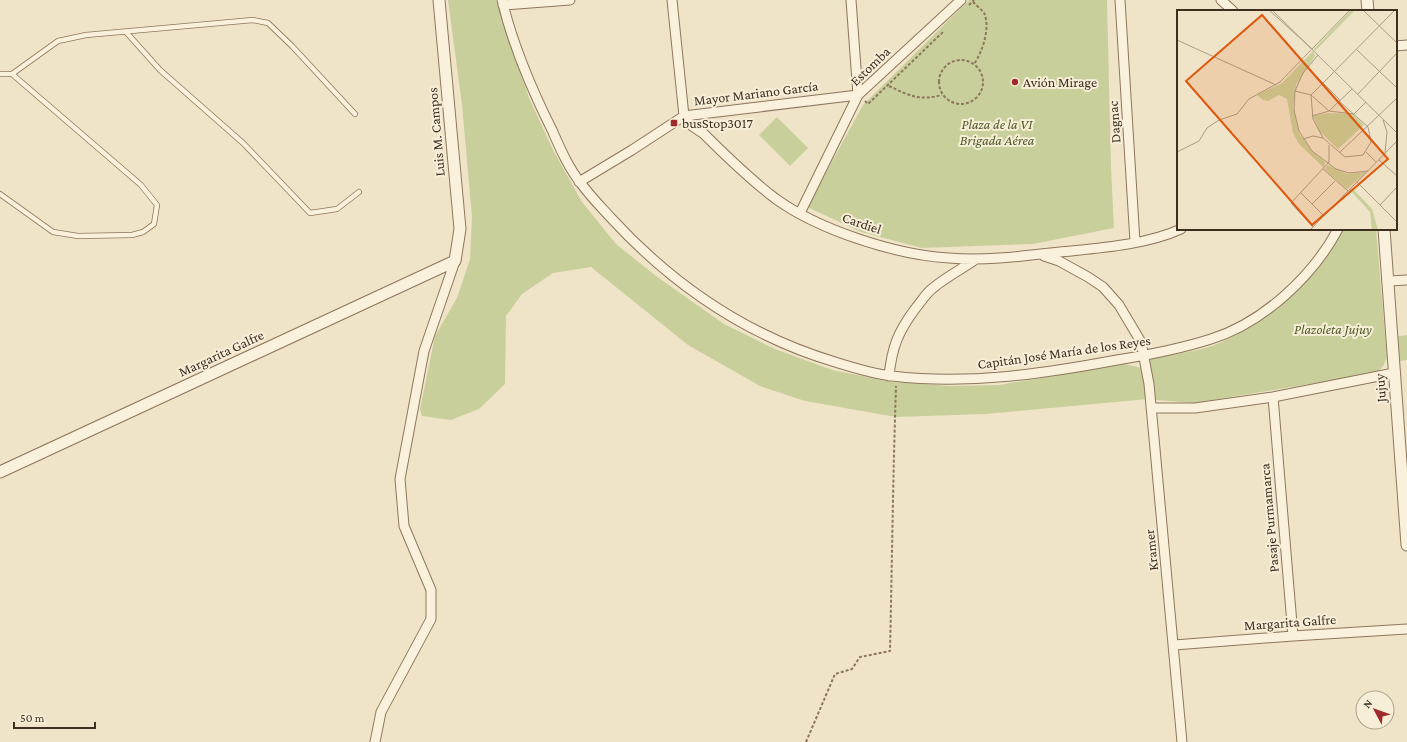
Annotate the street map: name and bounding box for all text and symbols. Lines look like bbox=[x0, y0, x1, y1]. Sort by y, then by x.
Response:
inset map bbox=[1177, 10, 1397, 230]
street label: Estomba bbox=[847, 43, 894, 89]
place label: Avión Mirage bbox=[1023, 74, 1097, 90]
street label: Mayor Mariano García bbox=[693, 77, 820, 109]
marker: Avión Mirage bbox=[1010, 77, 1020, 87]
street label: Luis M. Campos bbox=[424, 87, 448, 177]
street label: Dagnac bbox=[1105, 100, 1123, 144]
place label: busStop3017 bbox=[682, 115, 753, 131]
park label: Plaza de la VI Brigada Aérea bbox=[960, 116, 1035, 148]
marker: busStop3017 bbox=[669, 118, 679, 128]
street label: Cardiel bbox=[840, 209, 884, 237]
park label: Plazoleta Jujuy bbox=[1294, 321, 1372, 338]
street label: Margarita Galfre bbox=[176, 326, 266, 380]
street label: Capitán José María de los Reyes bbox=[976, 332, 1152, 372]
street label: Jujuy bbox=[1371, 372, 1390, 405]
street label: Pasaje Purmamarca bbox=[1256, 462, 1283, 573]
street label: Kramer bbox=[1141, 528, 1161, 572]
street label: Margarita Galfre bbox=[1243, 611, 1337, 633]
north arrow bbox=[1355, 690, 1395, 730]
text: N bbox=[1360, 696, 1375, 710]
scale bar bbox=[14, 704, 95, 730]
text: 50 m bbox=[20, 711, 45, 725]

